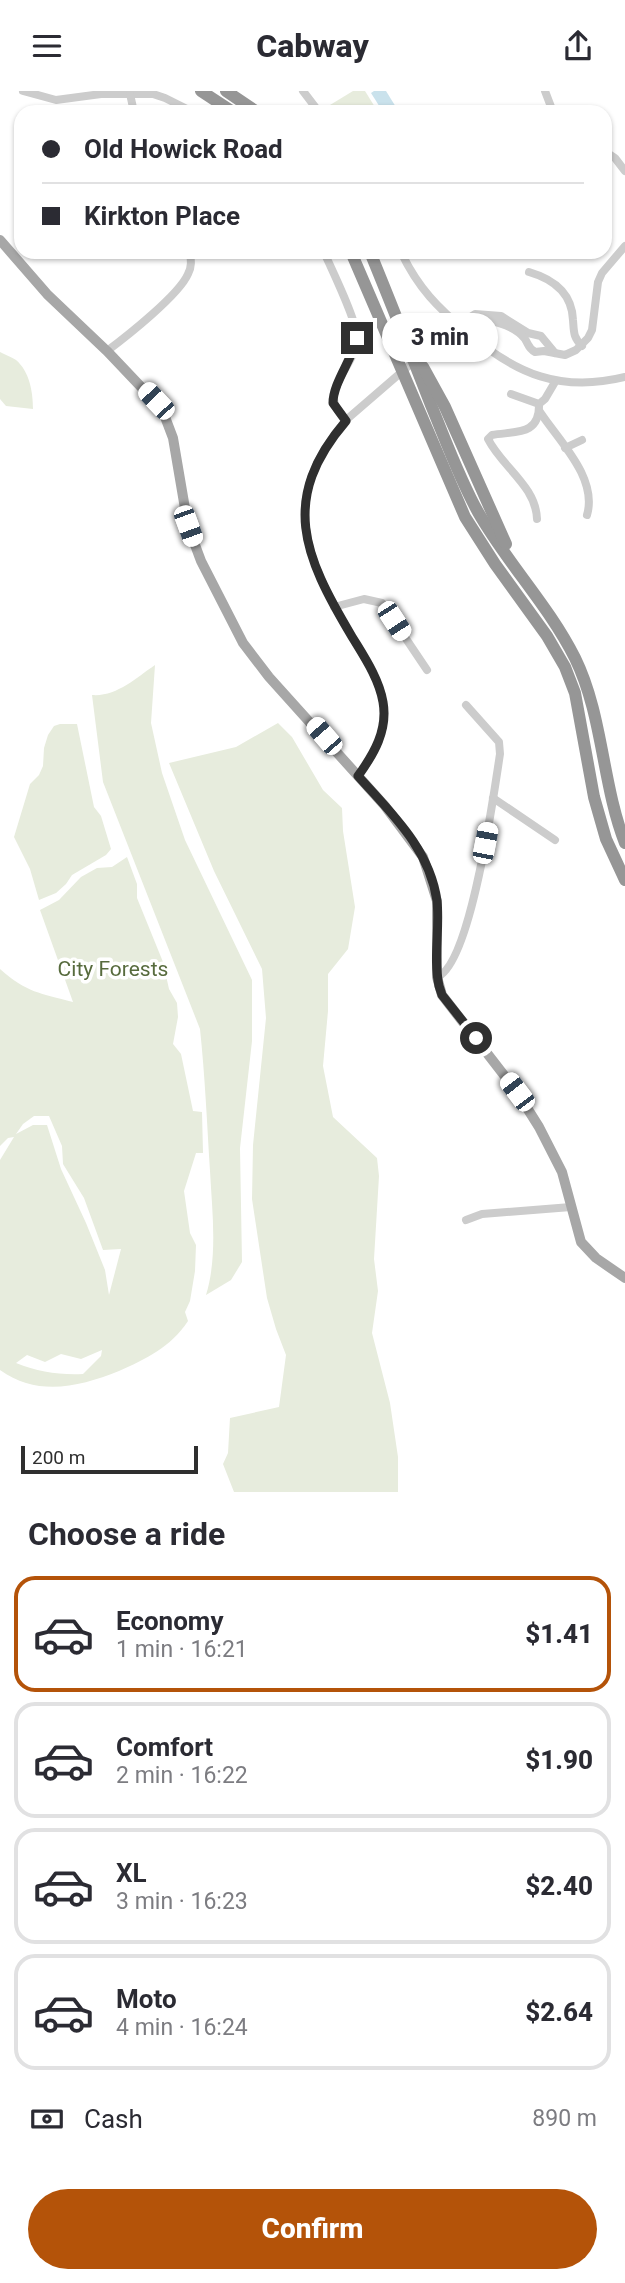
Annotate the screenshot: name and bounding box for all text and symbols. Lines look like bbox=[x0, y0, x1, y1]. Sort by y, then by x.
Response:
icon: menu bbox=[28, 27, 66, 65]
text: Cabway bbox=[256, 27, 369, 65]
icon: share bbox=[559, 27, 597, 65]
text: Old Howick Road bbox=[84, 134, 283, 164]
text: Kirkton Place bbox=[84, 201, 240, 231]
callout: 3 min bbox=[382, 313, 497, 363]
route end bbox=[341, 322, 373, 354]
text: 3 min bbox=[411, 324, 469, 351]
car bbox=[134, 378, 179, 424]
car bbox=[171, 503, 206, 549]
car bbox=[374, 598, 415, 644]
car bbox=[303, 713, 346, 759]
car bbox=[471, 820, 500, 866]
park label: City Forests bbox=[58, 957, 168, 981]
route start bbox=[460, 1022, 492, 1054]
car bbox=[496, 1069, 539, 1115]
scale bar bbox=[21, 1443, 198, 1475]
text: 200 m bbox=[32, 1446, 85, 1469]
text: Choose a ride bbox=[28, 1515, 225, 1553]
icon: car bbox=[32, 1603, 95, 1666]
text: Economy bbox=[116, 1606, 223, 1636]
text: $1.41 bbox=[525, 1619, 593, 1649]
text: 1 min · 16:21 bbox=[116, 1636, 248, 1663]
icon: car bbox=[32, 1729, 95, 1792]
text: Comfort bbox=[116, 1732, 213, 1762]
text: $1.90 bbox=[525, 1745, 593, 1775]
text: 2 min · 16:22 bbox=[116, 1762, 248, 1789]
icon: car bbox=[32, 1855, 95, 1918]
text: XL bbox=[116, 1858, 147, 1888]
text: $2.40 bbox=[525, 1871, 593, 1901]
text: 3 min · 16:23 bbox=[116, 1888, 248, 1915]
icon: car bbox=[32, 1981, 95, 2044]
text: Moto bbox=[116, 1984, 177, 2014]
text: $2.64 bbox=[525, 1997, 593, 2027]
text: 4 min · 16:24 bbox=[116, 2014, 248, 2041]
icon: cash bbox=[28, 2100, 66, 2138]
text: Cash bbox=[84, 2104, 143, 2134]
text: 890 m bbox=[532, 2105, 597, 2132]
button: Confirm bbox=[28, 2189, 597, 2269]

